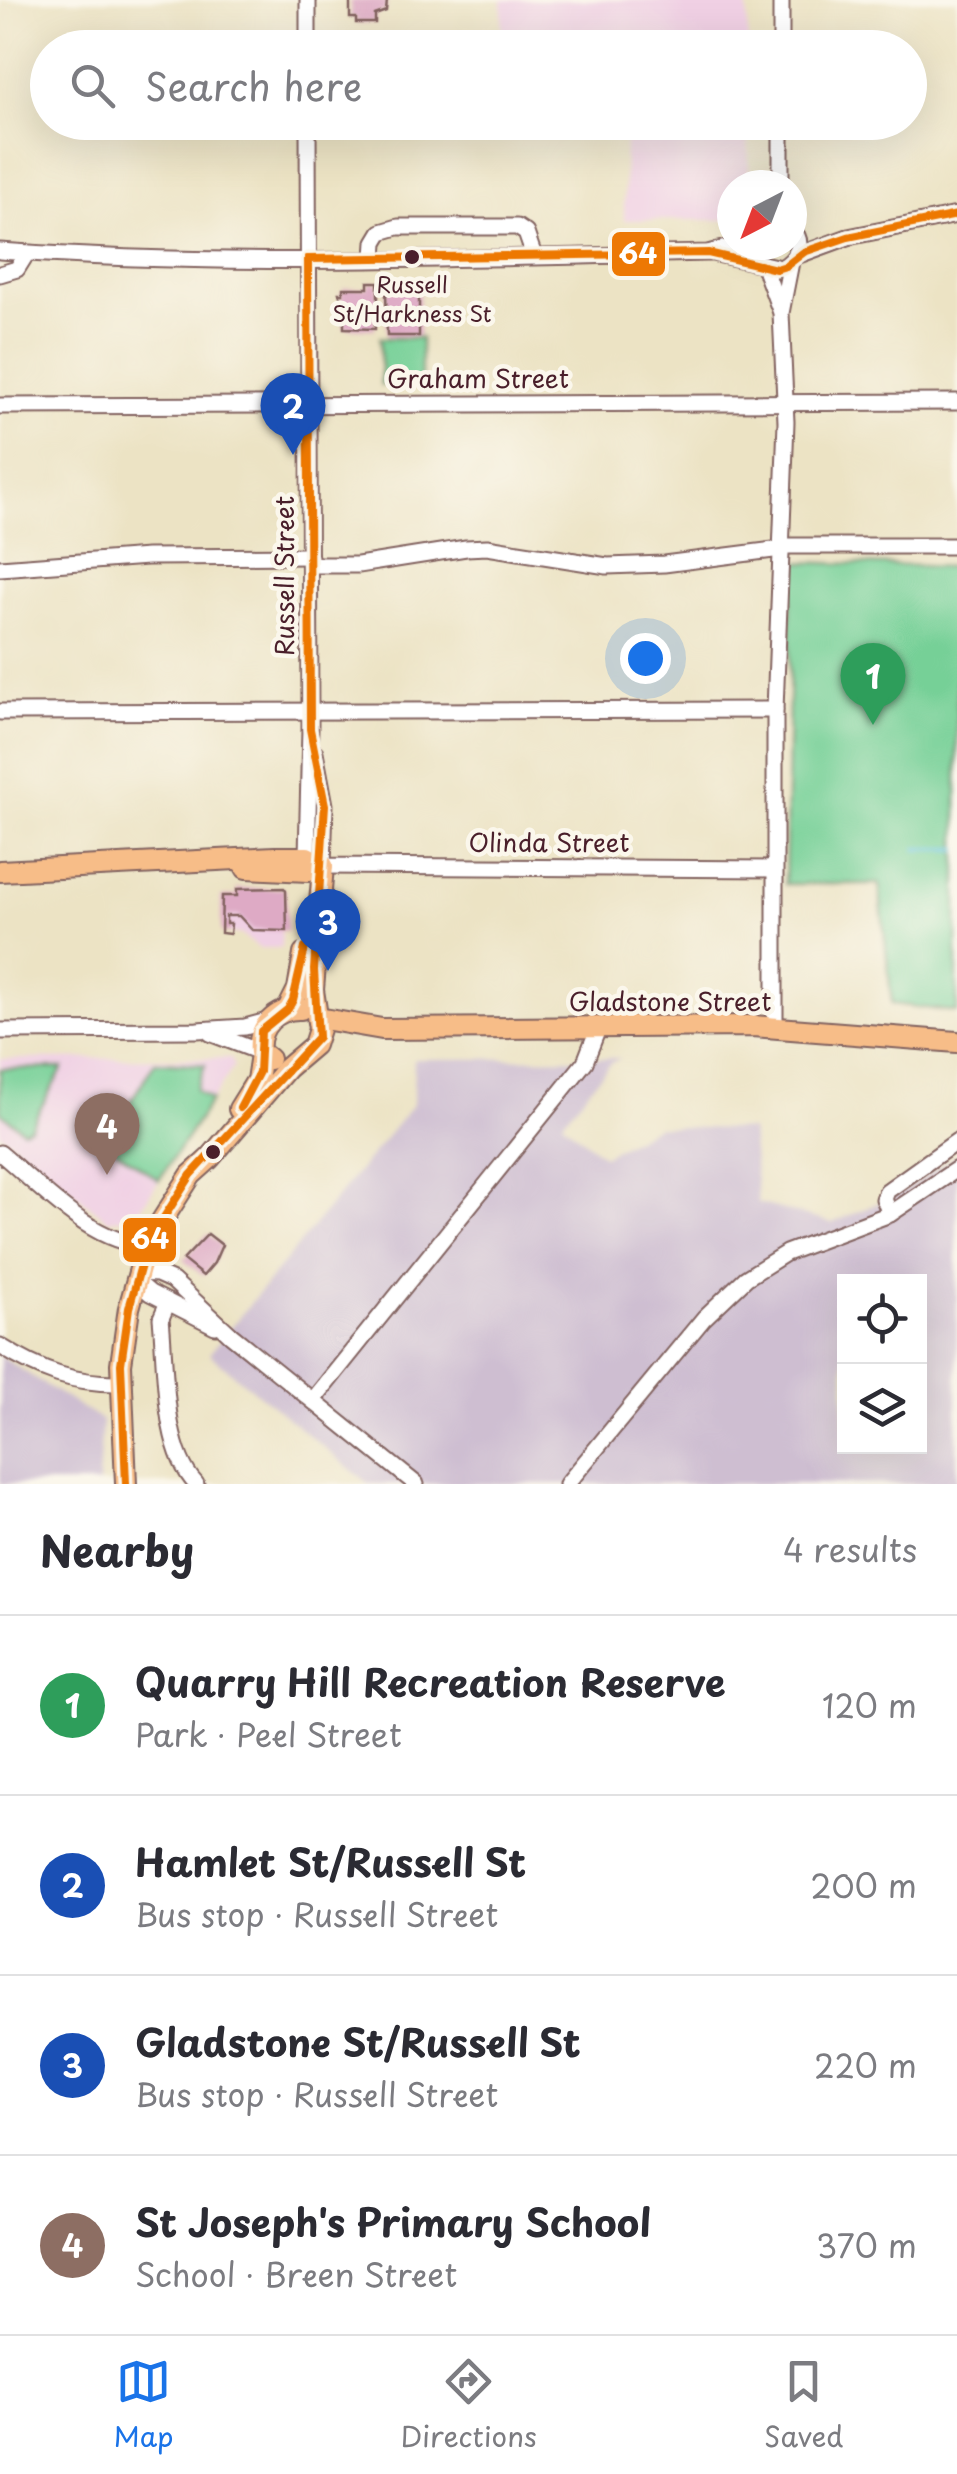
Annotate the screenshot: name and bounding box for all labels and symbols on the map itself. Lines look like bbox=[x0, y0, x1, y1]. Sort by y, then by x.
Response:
north arrow bbox=[717, 170, 807, 260]
line badge: 64 bbox=[610, 230, 667, 278]
text: 64 bbox=[619, 231, 657, 274]
marker: Russell St/Harkness St bbox=[402, 247, 422, 267]
place label: Russell St/Harkness St bbox=[332, 267, 492, 329]
street label: Graham Street bbox=[387, 359, 569, 397]
pin: 2 bbox=[260, 372, 326, 455]
street label: Russell Street bbox=[265, 496, 303, 656]
your location bbox=[620, 633, 671, 684]
pin: 1 bbox=[840, 642, 906, 725]
street label: Olinda Street bbox=[468, 823, 630, 861]
pin: 3 bbox=[296, 888, 360, 971]
street label: Gladstone Street bbox=[569, 982, 771, 1020]
pin: 4 bbox=[74, 1092, 140, 1175]
unlabelled marker bbox=[203, 1142, 223, 1162]
line badge: 64 bbox=[121, 1216, 178, 1264]
text: 64 bbox=[131, 1216, 169, 1259]

